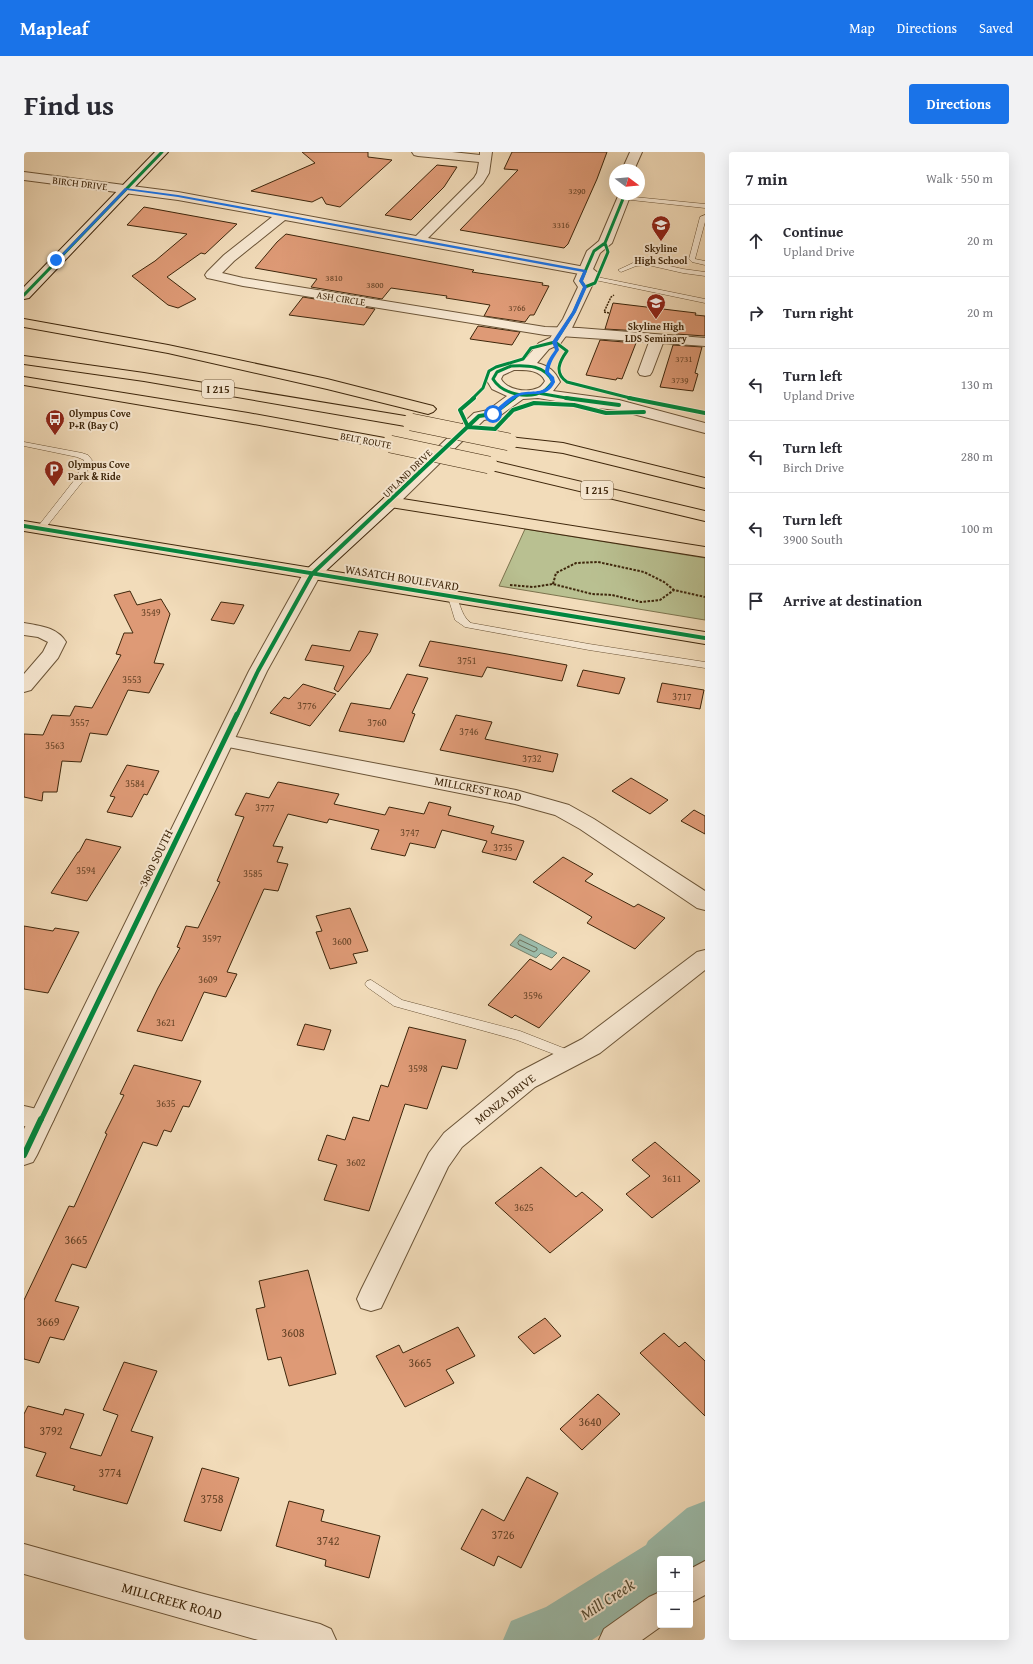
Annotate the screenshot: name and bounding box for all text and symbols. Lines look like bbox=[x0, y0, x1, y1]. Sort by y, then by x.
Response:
text: Mapleaf bbox=[20, 14, 89, 42]
text: Map bbox=[849, 18, 875, 38]
text: Directions bbox=[897, 18, 957, 38]
text: Saved bbox=[979, 18, 1013, 38]
text: Find us bbox=[24, 84, 114, 125]
button: Directions bbox=[909, 84, 1009, 124]
north arrow bbox=[609, 164, 645, 200]
text: 7 min bbox=[745, 166, 787, 191]
text: Walk · 550 m bbox=[926, 169, 993, 188]
street label: BIRCH DRIVE bbox=[52, 173, 108, 194]
house number: 3290 bbox=[568, 184, 586, 197]
school or university icon: Skyline High School bbox=[650, 214, 672, 242]
house number: 3316 bbox=[552, 218, 570, 231]
text: Continue bbox=[783, 221, 844, 242]
icon: ahead bbox=[745, 230, 767, 252]
text: 20 m bbox=[967, 231, 993, 250]
place label: Skyline High School bbox=[635, 241, 687, 268]
text: Upland Drive bbox=[783, 242, 855, 261]
route end bbox=[47, 251, 65, 269]
house number: 3810 bbox=[325, 271, 343, 284]
house number: 3800 bbox=[366, 278, 384, 291]
street label: ASH CIRCLE bbox=[315, 287, 367, 310]
school or university icon: Skyline High LDS Seminary bbox=[645, 292, 667, 320]
house number: 3766 bbox=[508, 301, 526, 314]
icon: right bbox=[745, 302, 767, 324]
text: Turn right bbox=[783, 302, 854, 323]
text: 20 m bbox=[967, 303, 993, 322]
place label: Skyline High LDS Seminary bbox=[625, 319, 688, 346]
house number: 3731 bbox=[675, 352, 693, 365]
text: Turn left bbox=[783, 365, 842, 386]
house number: 3739 bbox=[671, 373, 689, 386]
icon: left bbox=[745, 374, 767, 396]
text: 130 m bbox=[961, 375, 993, 394]
road number: I 215 bbox=[202, 380, 234, 398]
text: Upland Drive bbox=[783, 386, 855, 405]
route start bbox=[484, 405, 502, 423]
place label: Olympus Cove P+R (Bay C) bbox=[69, 406, 131, 433]
bus stop icon: Olympus Cove P+R (Bay C) bbox=[44, 408, 66, 436]
street label: BELT ROUTE bbox=[339, 428, 393, 453]
text: Turn left bbox=[783, 437, 842, 458]
street label: UPLAND DRIVE bbox=[379, 446, 436, 501]
icon: left bbox=[745, 446, 767, 468]
text: 280 m bbox=[961, 447, 993, 466]
place label: Olympus Cove Park & Ride bbox=[68, 457, 130, 484]
text: Birch Drive bbox=[783, 458, 844, 477]
parking icon: Olympus Cove Park & Ride bbox=[43, 459, 65, 487]
road number: I 215 bbox=[581, 481, 613, 499]
text: Turn left bbox=[783, 509, 842, 530]
icon: left bbox=[745, 518, 767, 540]
text: 100 m bbox=[961, 519, 993, 538]
text: 3900 South bbox=[783, 530, 843, 549]
street label: WASATCH BOULEVARD bbox=[344, 560, 460, 595]
icon: arrive bbox=[745, 590, 767, 612]
text: Arrive at destination bbox=[783, 590, 922, 611]
house number: 3549 bbox=[141, 605, 161, 620]
house number: 3751 bbox=[457, 653, 477, 668]
house number: 3553 bbox=[122, 672, 142, 687]
house number: 3717 bbox=[672, 689, 692, 704]
house number: 3776 bbox=[297, 698, 317, 713]
house number: 3557 bbox=[70, 715, 90, 730]
house number: 3760 bbox=[367, 715, 387, 730]
house number: 3746 bbox=[459, 724, 479, 739]
house number: 3563 bbox=[45, 738, 65, 753]
house number: 3732 bbox=[522, 751, 542, 766]
street label: MILLCREST ROAD bbox=[433, 772, 523, 805]
house number: 3584 bbox=[125, 776, 145, 791]
house number: 3777 bbox=[255, 800, 275, 815]
house number: 3747 bbox=[400, 825, 420, 840]
street label: 3800 SOUTH bbox=[134, 826, 177, 889]
house number: 3735 bbox=[493, 840, 513, 855]
house number: 3594 bbox=[76, 863, 96, 878]
house number: 3585 bbox=[243, 866, 263, 881]
house number: 3597 bbox=[202, 931, 222, 946]
house number: 3600 bbox=[332, 934, 352, 949]
house number: 3609 bbox=[198, 972, 218, 987]
house number: 3596 bbox=[523, 988, 543, 1003]
house number: 3621 bbox=[156, 1015, 176, 1030]
house number: 3598 bbox=[408, 1061, 428, 1076]
street label: MONZA DRIVE bbox=[471, 1069, 539, 1128]
house number: 3635 bbox=[156, 1096, 176, 1111]
house number: 3602 bbox=[346, 1155, 366, 1170]
house number: 3611 bbox=[662, 1171, 682, 1186]
house number: 3625 bbox=[514, 1200, 534, 1215]
house number: 3665 bbox=[64, 1231, 88, 1248]
house number: 3669 bbox=[36, 1313, 60, 1330]
house number: 3608 bbox=[281, 1324, 305, 1341]
house number: 3665 bbox=[408, 1354, 432, 1371]
house number: 3640 bbox=[578, 1413, 602, 1430]
house number: 3792 bbox=[39, 1422, 63, 1439]
house number: 3774 bbox=[98, 1464, 122, 1481]
house number: 3758 bbox=[200, 1490, 224, 1507]
house number: 3726 bbox=[491, 1526, 515, 1543]
house number: 3742 bbox=[316, 1532, 340, 1549]
map controls bbox=[657, 1556, 693, 1628]
button: + bbox=[657, 1556, 693, 1592]
water label: Mill Creek bbox=[575, 1572, 640, 1626]
street label: MILLCREEK ROAD bbox=[119, 1577, 225, 1625]
button: − bbox=[657, 1592, 693, 1628]

